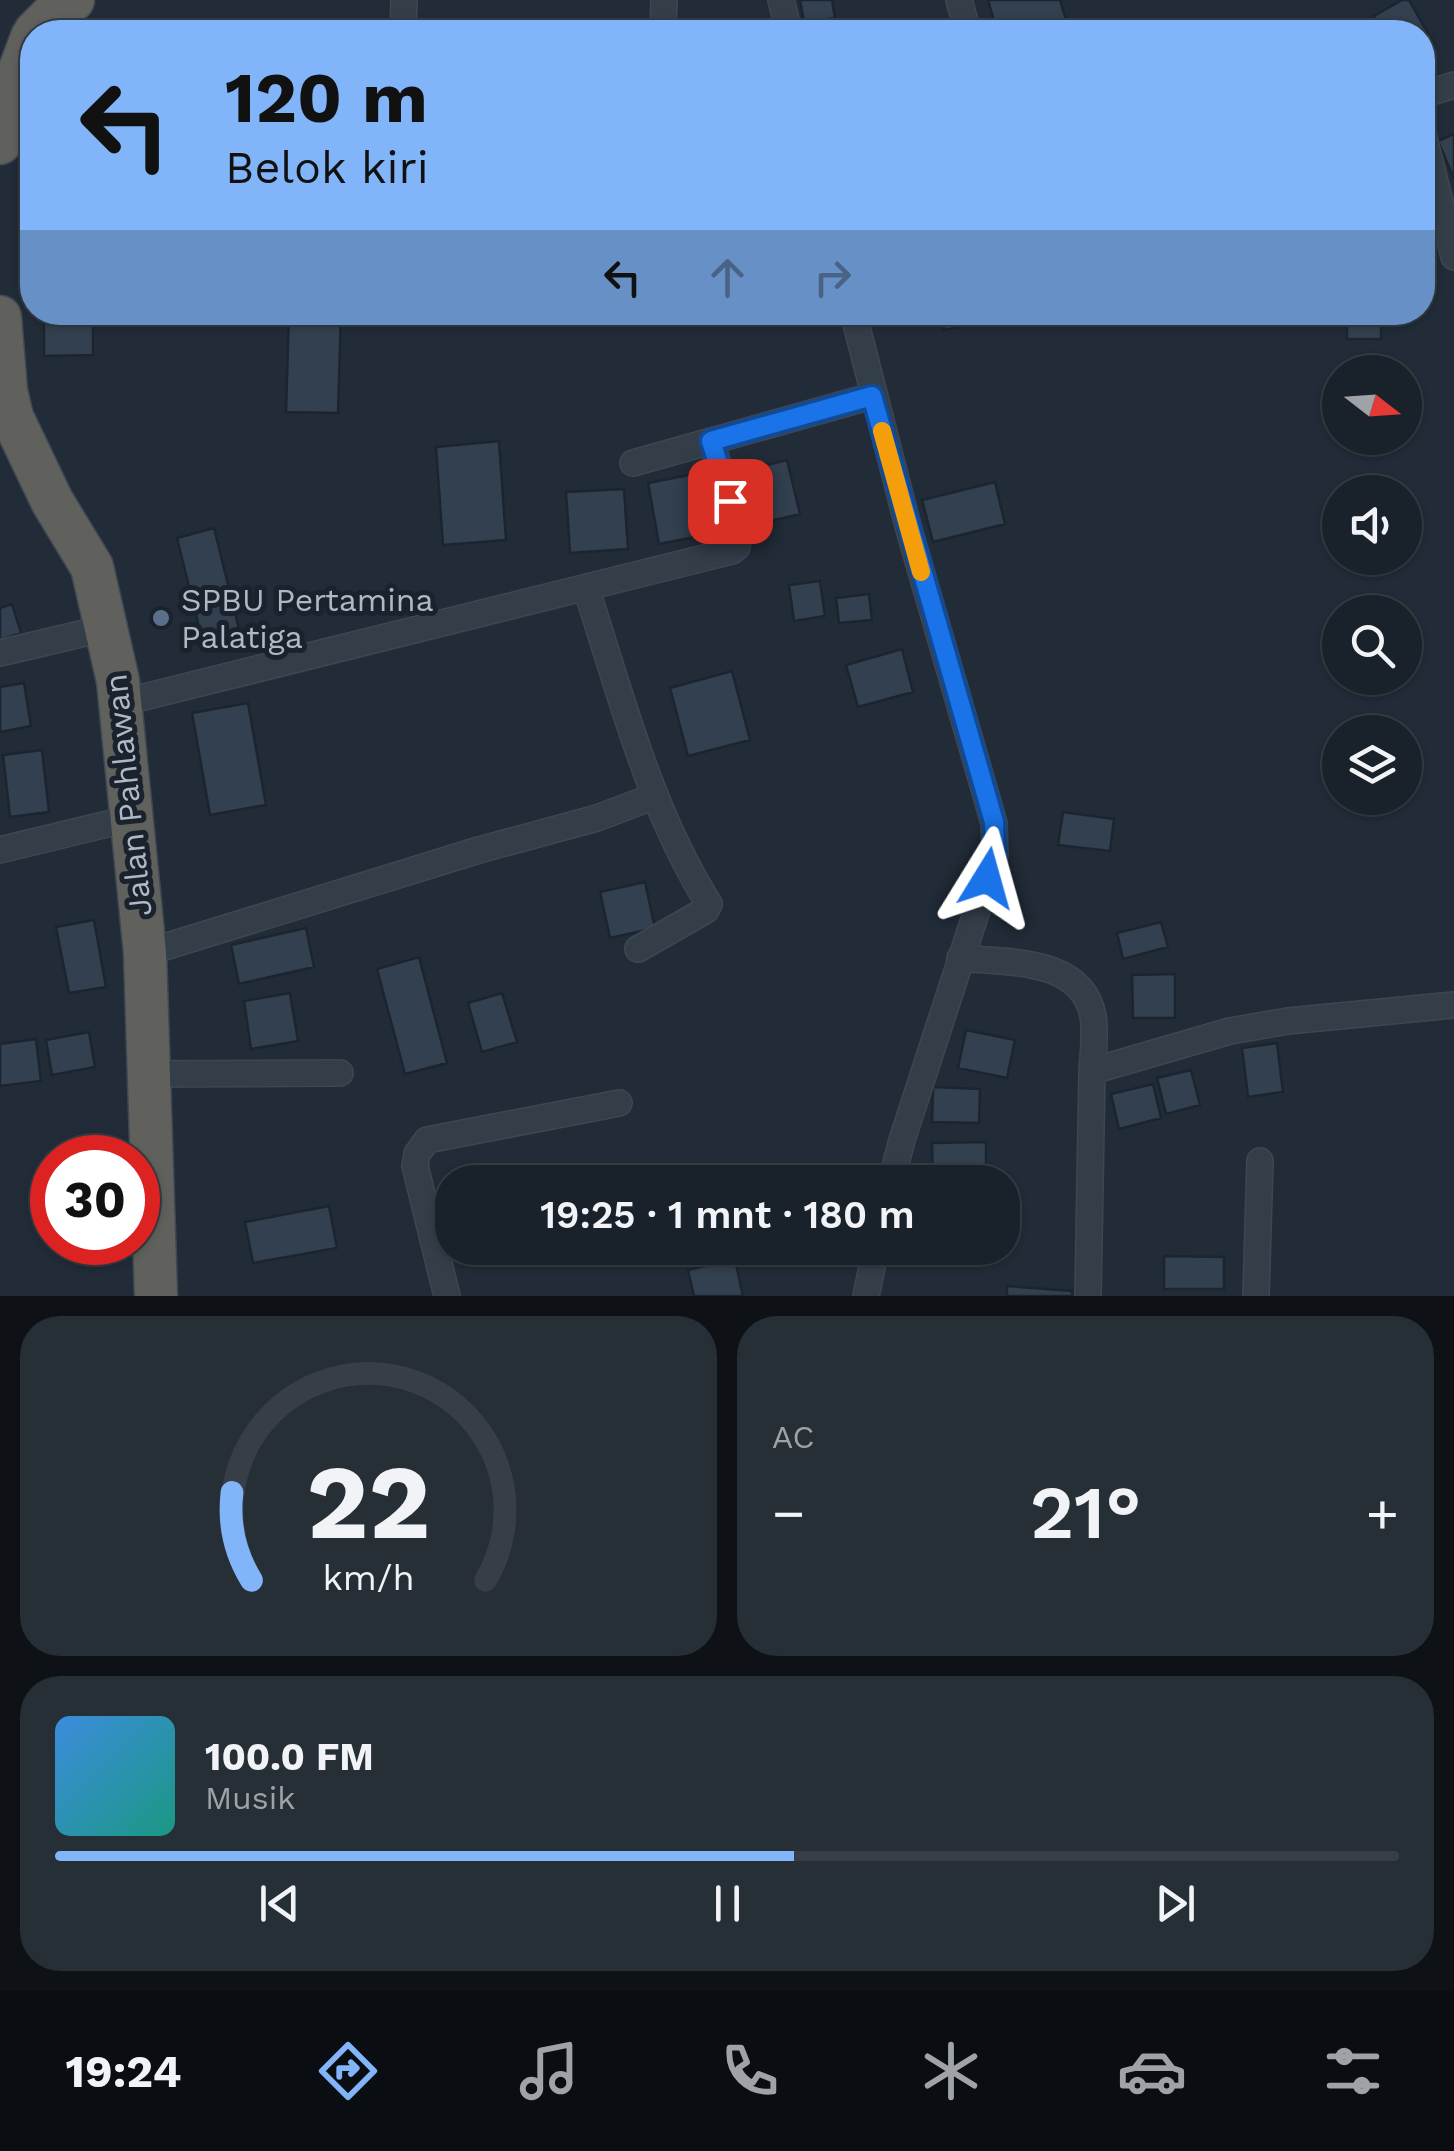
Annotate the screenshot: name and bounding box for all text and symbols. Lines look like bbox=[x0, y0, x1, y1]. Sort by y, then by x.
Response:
text: 120 m bbox=[225, 57, 428, 139]
icon: left bbox=[60, 60, 190, 190]
text: Belok kiri bbox=[225, 141, 429, 194]
icon: left bbox=[595, 250, 650, 305]
icon: ahead bbox=[700, 250, 755, 305]
icon: right bbox=[805, 250, 860, 305]
north arrow bbox=[1322, 355, 1422, 455]
map controls bbox=[1322, 355, 1422, 815]
pin bbox=[688, 459, 773, 544]
icon: arrive bbox=[703, 474, 758, 529]
button: sound bbox=[1322, 475, 1422, 575]
place label: SPBU Pertamina Palatiga bbox=[181, 581, 434, 656]
button: search bbox=[1322, 595, 1422, 695]
marker: SPBU Pertamina Palatiga bbox=[150, 607, 172, 629]
street label: Jalan Pahlawan bbox=[96, 672, 160, 918]
button: layers bbox=[1322, 715, 1422, 815]
position arrow bbox=[935, 826, 1039, 930]
speed limit sign: 30 bbox=[30, 1135, 160, 1265]
text: 19:25 · 1 mnt · 180 m bbox=[540, 1193, 915, 1237]
text: AC bbox=[772, 1418, 814, 1456]
text: 22 bbox=[307, 1441, 430, 1563]
text: 21° bbox=[1030, 1468, 1141, 1556]
text: − bbox=[772, 1481, 805, 1545]
text: + bbox=[1366, 1481, 1399, 1545]
text: km/h bbox=[322, 1557, 415, 1599]
text: 100.0 FM bbox=[205, 1735, 374, 1779]
text: Musik bbox=[205, 1779, 295, 1817]
icon: previous bbox=[252, 1876, 307, 1931]
icon: pause bbox=[700, 1876, 755, 1931]
icon: next bbox=[1148, 1876, 1203, 1931]
icon: directions bbox=[313, 2036, 383, 2106]
icon: music bbox=[514, 2036, 584, 2106]
icon: phone bbox=[715, 2036, 785, 2106]
icon: climate bbox=[916, 2036, 986, 2106]
icon: car bbox=[1117, 2036, 1187, 2106]
icon: filters bbox=[1318, 2036, 1388, 2106]
text: 19:24 bbox=[66, 2045, 182, 2098]

